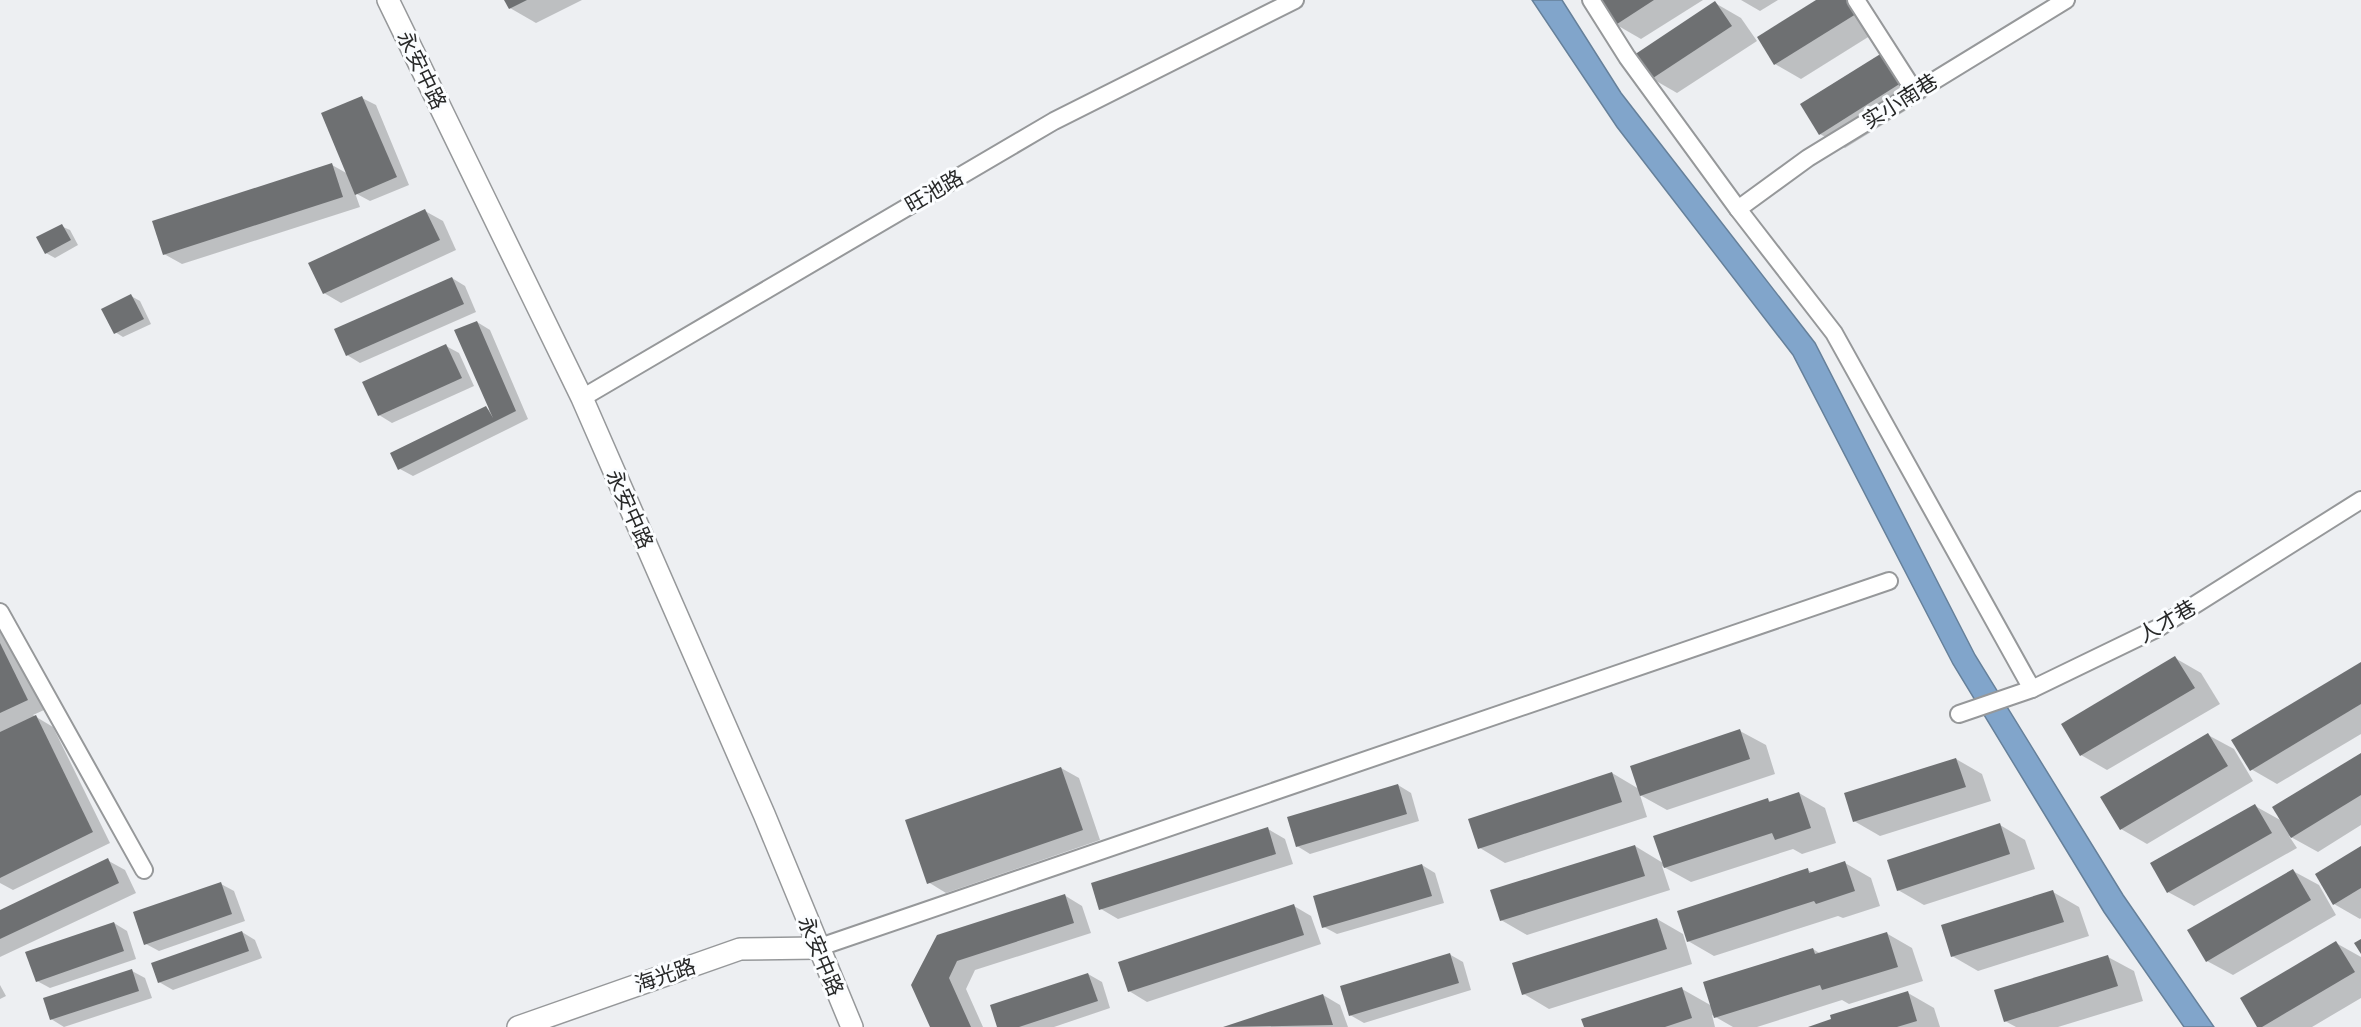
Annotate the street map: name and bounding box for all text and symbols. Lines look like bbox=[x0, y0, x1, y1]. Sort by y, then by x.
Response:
street label: 永安中路 bbox=[392, 27, 452, 113]
street label: 实小南巷 bbox=[1858, 68, 1942, 134]
street label: 旺池路 bbox=[900, 164, 968, 218]
street label: 永安中路 bbox=[601, 466, 659, 552]
street label: 人才巷 bbox=[2133, 594, 2201, 648]
street label: 永安中路 bbox=[793, 912, 849, 1000]
street label: 海光路 bbox=[631, 953, 699, 997]

